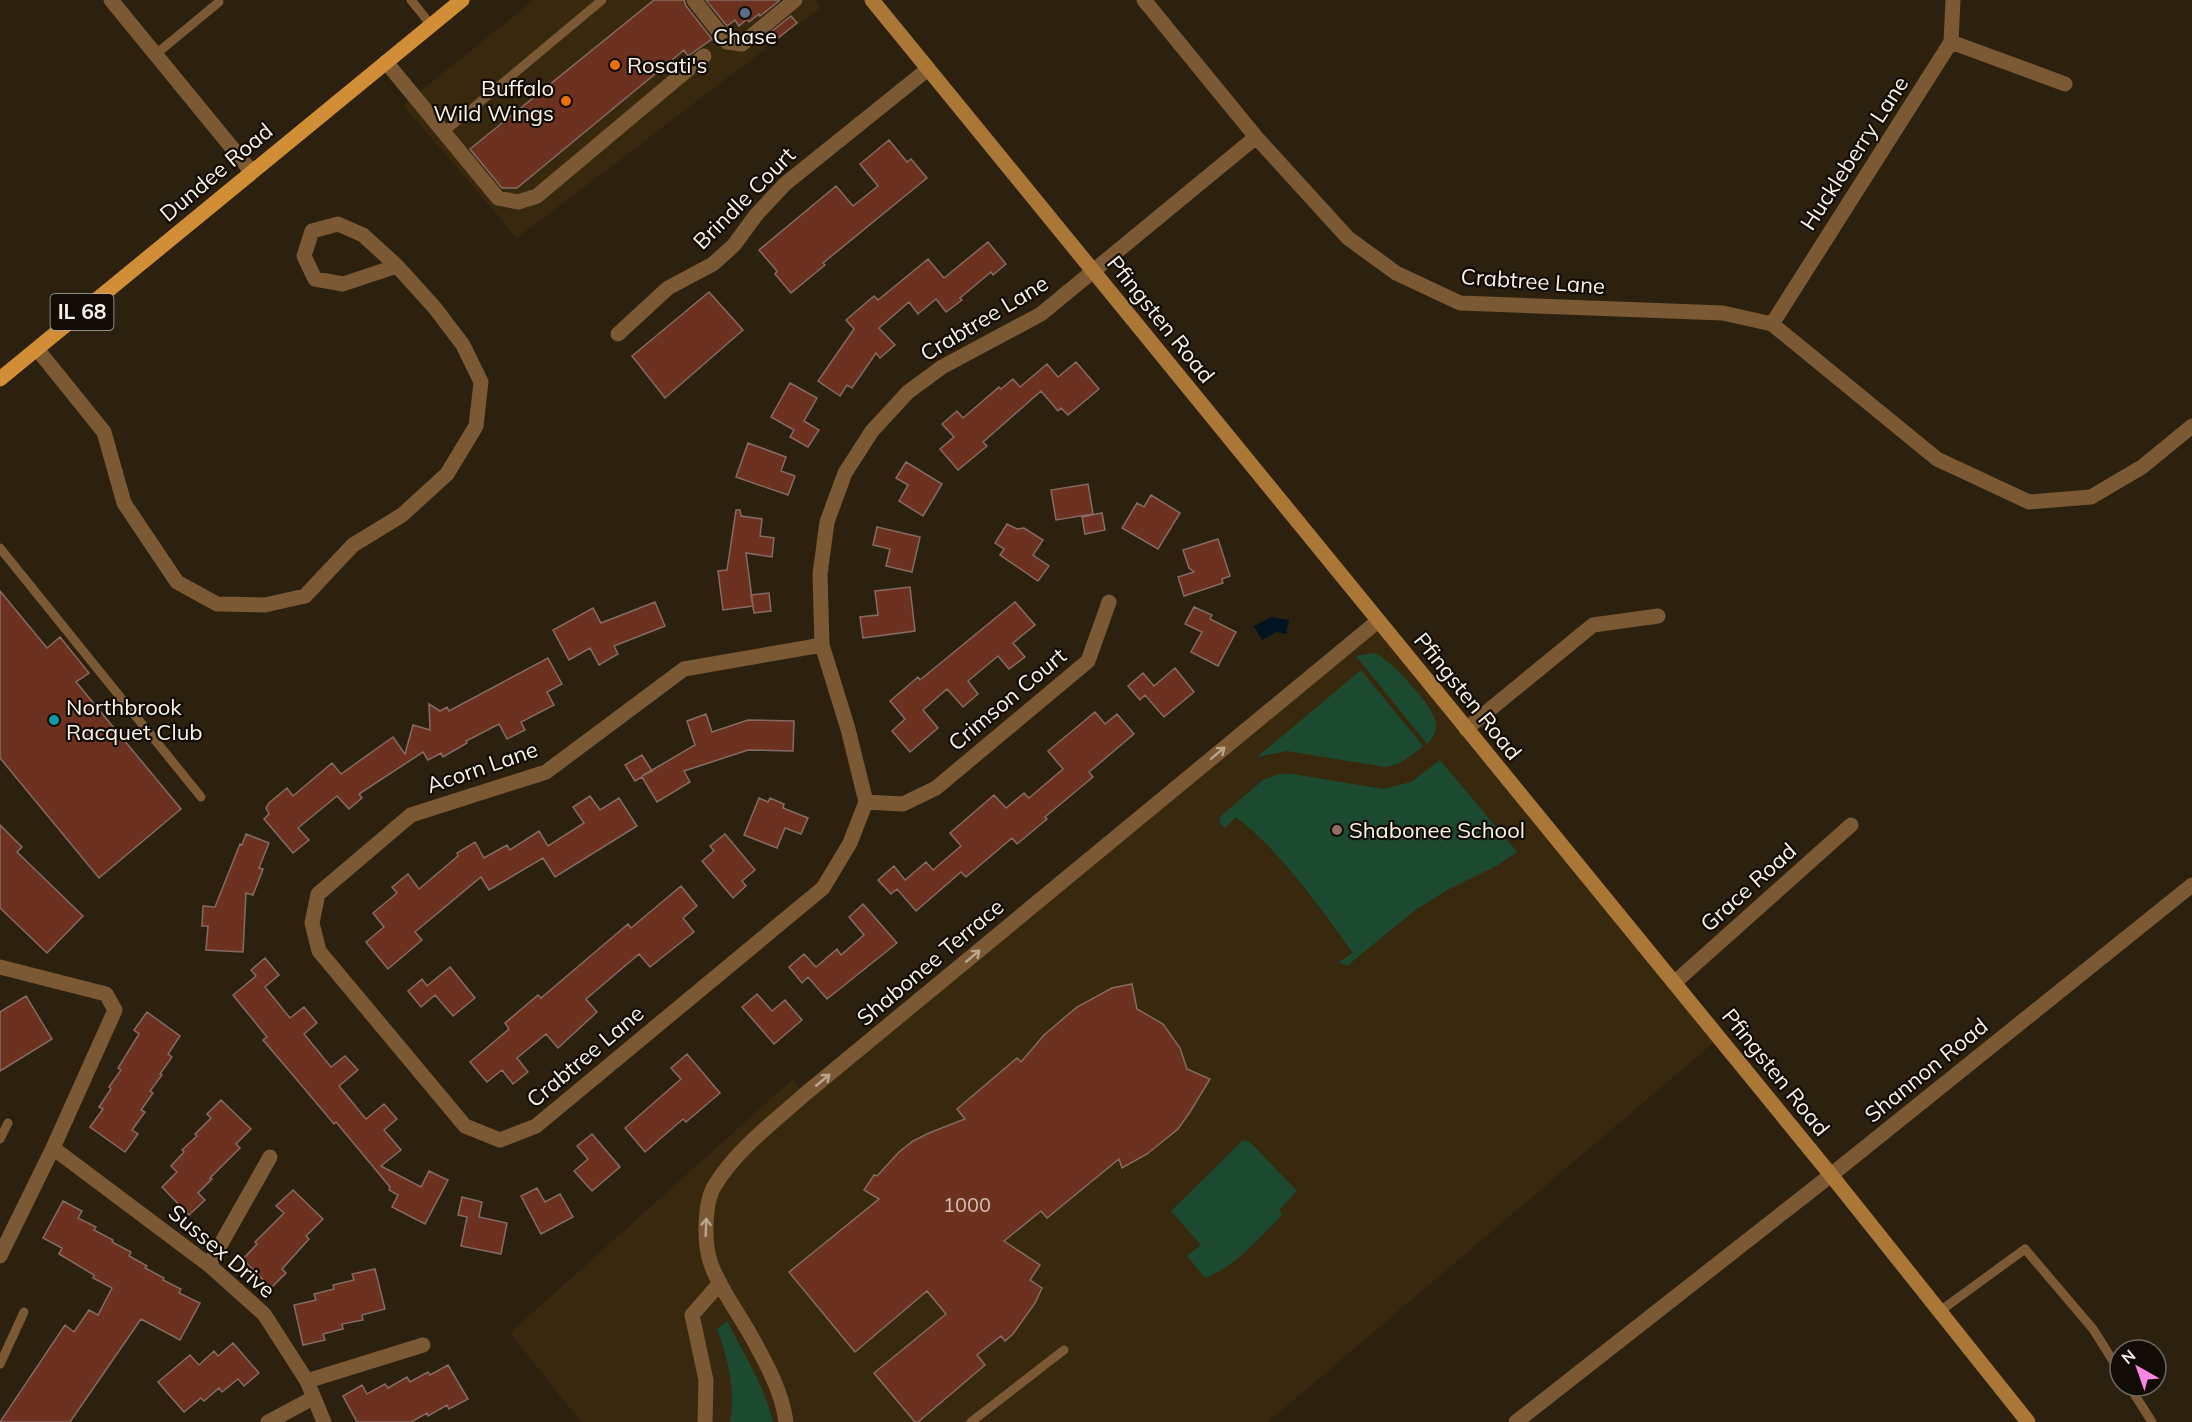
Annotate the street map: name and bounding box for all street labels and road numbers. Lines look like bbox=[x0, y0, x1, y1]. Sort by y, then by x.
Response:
street label: Huckleberry Lane bbox=[1794, 71, 1914, 235]
street label: Dundee Road bbox=[154, 117, 278, 227]
street label: Brindle Court bbox=[687, 141, 801, 255]
street label: Pfingsten Road bbox=[1101, 250, 1221, 388]
street label: Crabtree Lane bbox=[1460, 262, 1606, 300]
street label: Crabtree Lane bbox=[915, 269, 1053, 367]
road number: IL 68 bbox=[50, 294, 113, 330]
street label: Pfingsten Road bbox=[1408, 627, 1528, 765]
street label: Crimson Court bbox=[942, 641, 1072, 756]
street label: Acorn Lane bbox=[423, 735, 541, 799]
street label: Grace Road bbox=[1694, 837, 1802, 937]
street label: Shabonee Terrace bbox=[851, 892, 1009, 1032]
street label: Crabtree Lane bbox=[521, 999, 649, 1113]
street label: Pfingsten Road bbox=[1716, 1003, 1836, 1141]
street label: Shannon Road bbox=[1859, 1012, 1993, 1128]
street label: Sussex Drive bbox=[163, 1198, 281, 1304]

